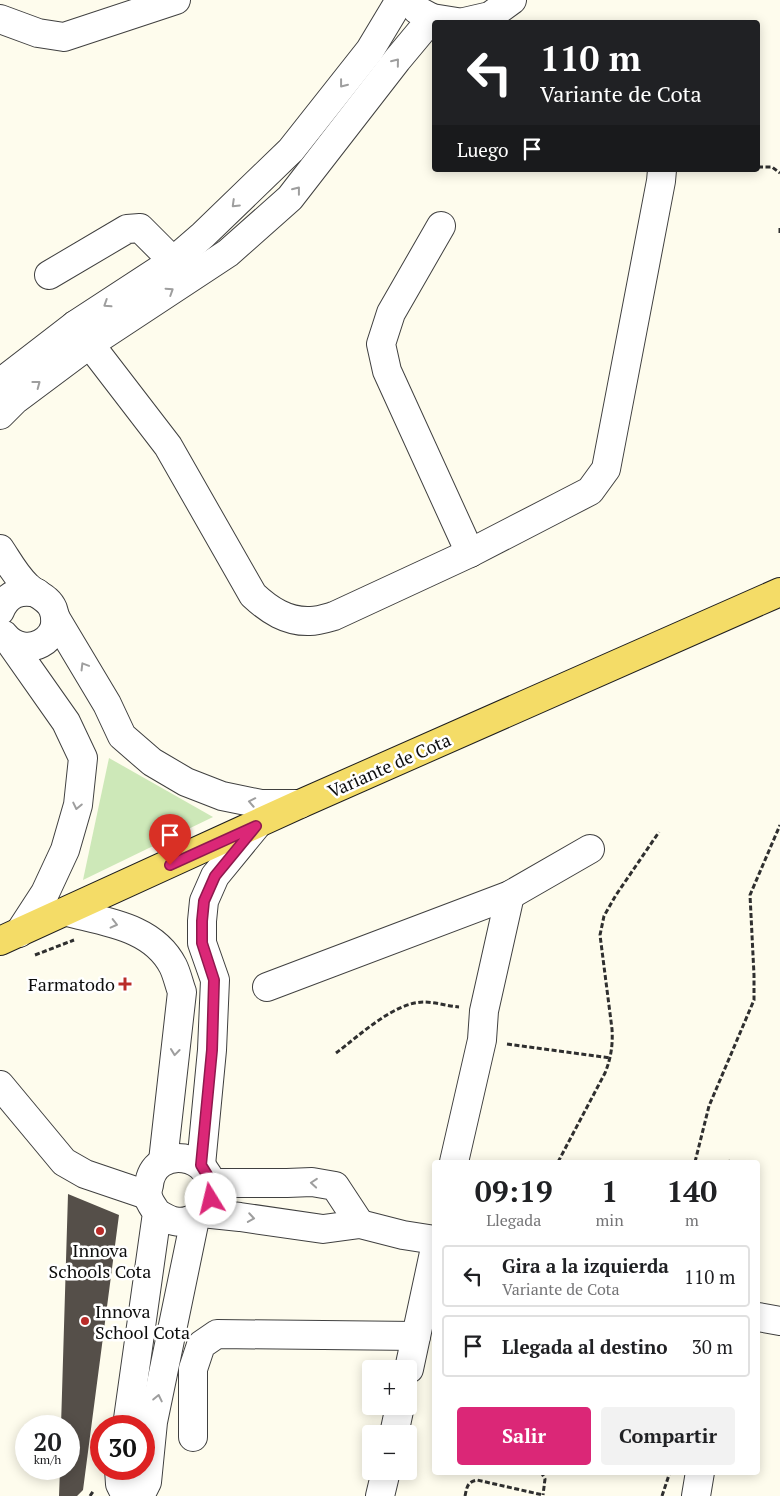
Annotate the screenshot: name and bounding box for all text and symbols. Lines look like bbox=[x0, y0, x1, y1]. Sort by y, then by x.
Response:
text: 110 m bbox=[540, 35, 641, 81]
icon: left bbox=[457, 40, 522, 105]
one-way arrow bbox=[391, 58, 400, 67]
one-way arrow bbox=[340, 78, 349, 87]
text: Variante de Cota bbox=[540, 79, 702, 108]
icon: arrive bbox=[518, 135, 546, 163]
text: Luego bbox=[457, 137, 508, 162]
one-way arrow bbox=[291, 187, 299, 196]
one-way arrow bbox=[231, 198, 240, 207]
one-way arrow bbox=[165, 288, 174, 297]
one-way arrow bbox=[104, 298, 113, 307]
one-way arrow bbox=[31, 381, 40, 389]
one-way arrow bbox=[80, 662, 90, 671]
street label: Variante de Cota bbox=[324, 727, 454, 803]
one-way arrow bbox=[247, 797, 256, 808]
one-way arrow bbox=[72, 801, 83, 810]
pin bbox=[149, 814, 191, 865]
icon: arrive bbox=[156, 821, 184, 849]
one-way arrow bbox=[110, 918, 119, 929]
place label: Farmatodo bbox=[28, 972, 115, 996]
marker: Farmatodo bbox=[119, 978, 131, 990]
one-way arrow bbox=[170, 1048, 181, 1056]
text: 09:19 bbox=[475, 1171, 553, 1211]
text: 1 bbox=[601, 1171, 618, 1211]
text: 140 bbox=[666, 1171, 717, 1211]
position arrow bbox=[184, 1172, 236, 1224]
one-way arrow bbox=[310, 1178, 318, 1189]
text: Llegada bbox=[486, 1209, 541, 1231]
text: min bbox=[596, 1209, 624, 1231]
text: m bbox=[685, 1209, 699, 1231]
one-way arrow bbox=[247, 1213, 255, 1223]
marker: Innova Schools Cota bbox=[94, 1225, 106, 1237]
place label: Innova Schools Cota bbox=[49, 1238, 151, 1283]
text: Gira a la izquierda bbox=[502, 1253, 669, 1278]
icon: left bbox=[459, 1262, 487, 1290]
text: 110 m bbox=[684, 1264, 735, 1289]
text: Variante de Cota bbox=[502, 1278, 620, 1300]
place label: Innova School Cota bbox=[95, 1299, 190, 1344]
marker: Innova School Cota bbox=[79, 1315, 91, 1327]
icon: arrive bbox=[459, 1332, 487, 1360]
text: Llegada al destino bbox=[502, 1334, 668, 1359]
text: 30 m bbox=[692, 1334, 733, 1359]
map controls bbox=[362, 1360, 417, 1480]
button: + bbox=[362, 1360, 417, 1415]
one-way arrow bbox=[152, 1393, 163, 1402]
button: Salir bbox=[457, 1407, 591, 1465]
button: Compartir bbox=[601, 1407, 735, 1465]
speed limit sign: 30 bbox=[90, 1415, 155, 1480]
text: 20 bbox=[33, 1425, 62, 1458]
button: − bbox=[362, 1425, 417, 1480]
text: km/h bbox=[34, 1452, 61, 1467]

